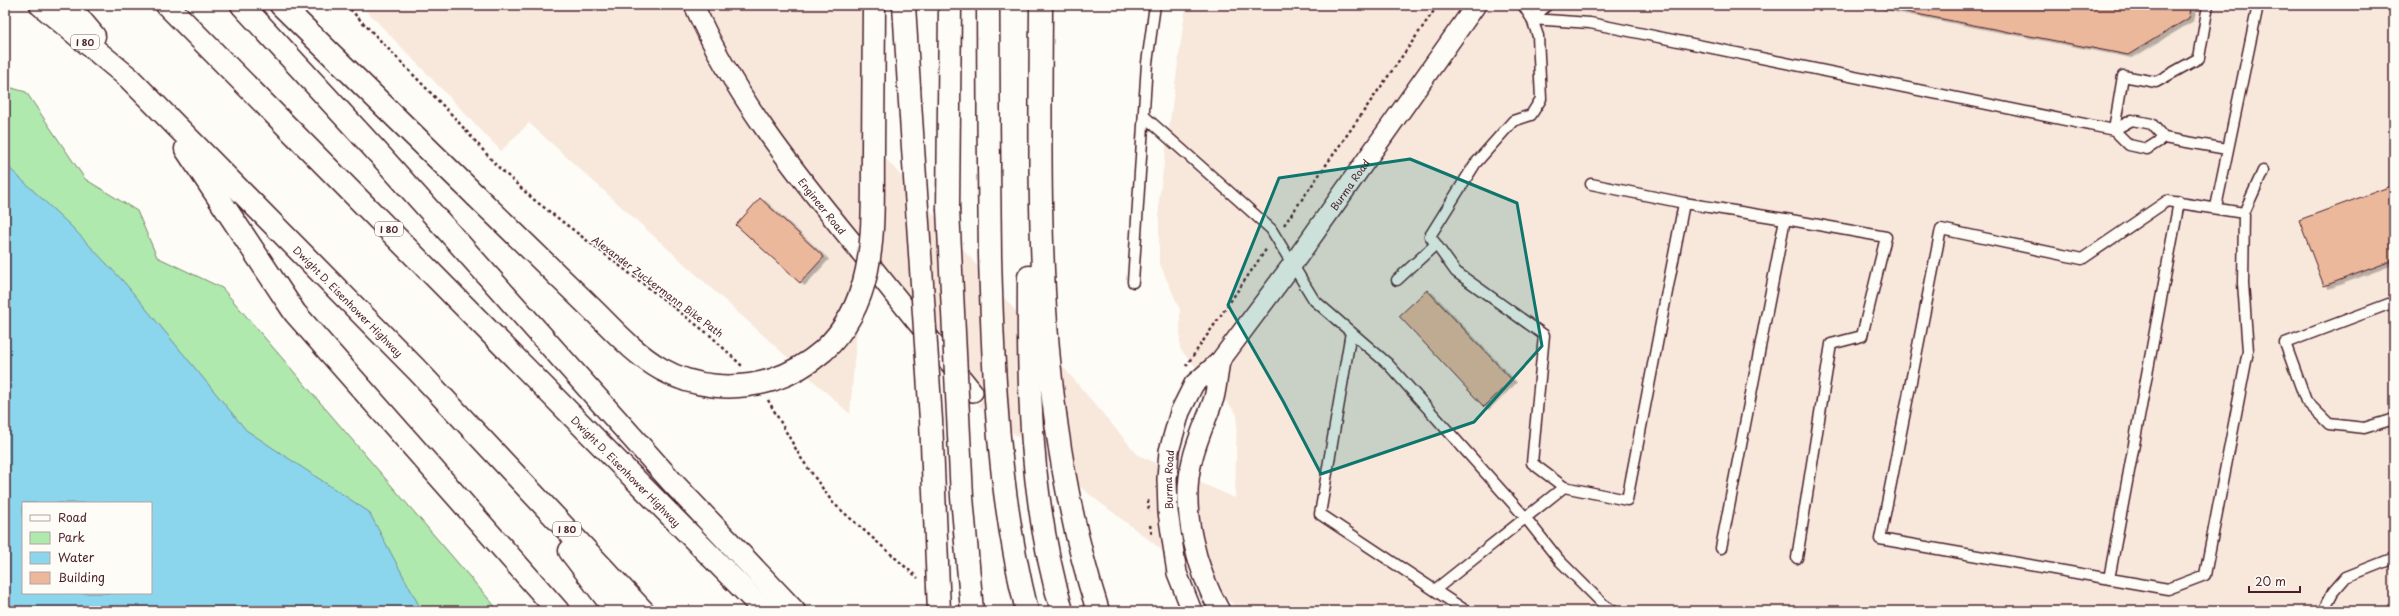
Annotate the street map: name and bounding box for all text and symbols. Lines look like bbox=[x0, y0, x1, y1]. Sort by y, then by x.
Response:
road number: I 80 bbox=[71, 35, 99, 49]
street label: Burma Road bbox=[1326, 156, 1373, 213]
street label: Engineer Road bbox=[795, 174, 850, 237]
road number: I 80 bbox=[375, 222, 403, 236]
street label: Alexander Zuckermann Bike Path bbox=[589, 232, 727, 341]
street label: Dwight D. Eisenhower Highway bbox=[290, 242, 407, 360]
street label: Dwight D. Eisenhower Highway bbox=[568, 412, 685, 530]
street label: Burma Road bbox=[1159, 449, 1177, 510]
legend bbox=[22, 502, 152, 594]
text: Road bbox=[58, 508, 87, 526]
road number: I 80 bbox=[553, 522, 581, 536]
text: Park bbox=[58, 528, 85, 546]
text: Water bbox=[58, 548, 95, 566]
text: Building bbox=[58, 568, 105, 586]
scale bar bbox=[2249, 568, 2300, 594]
text: 20 m bbox=[2255, 572, 2286, 590]

